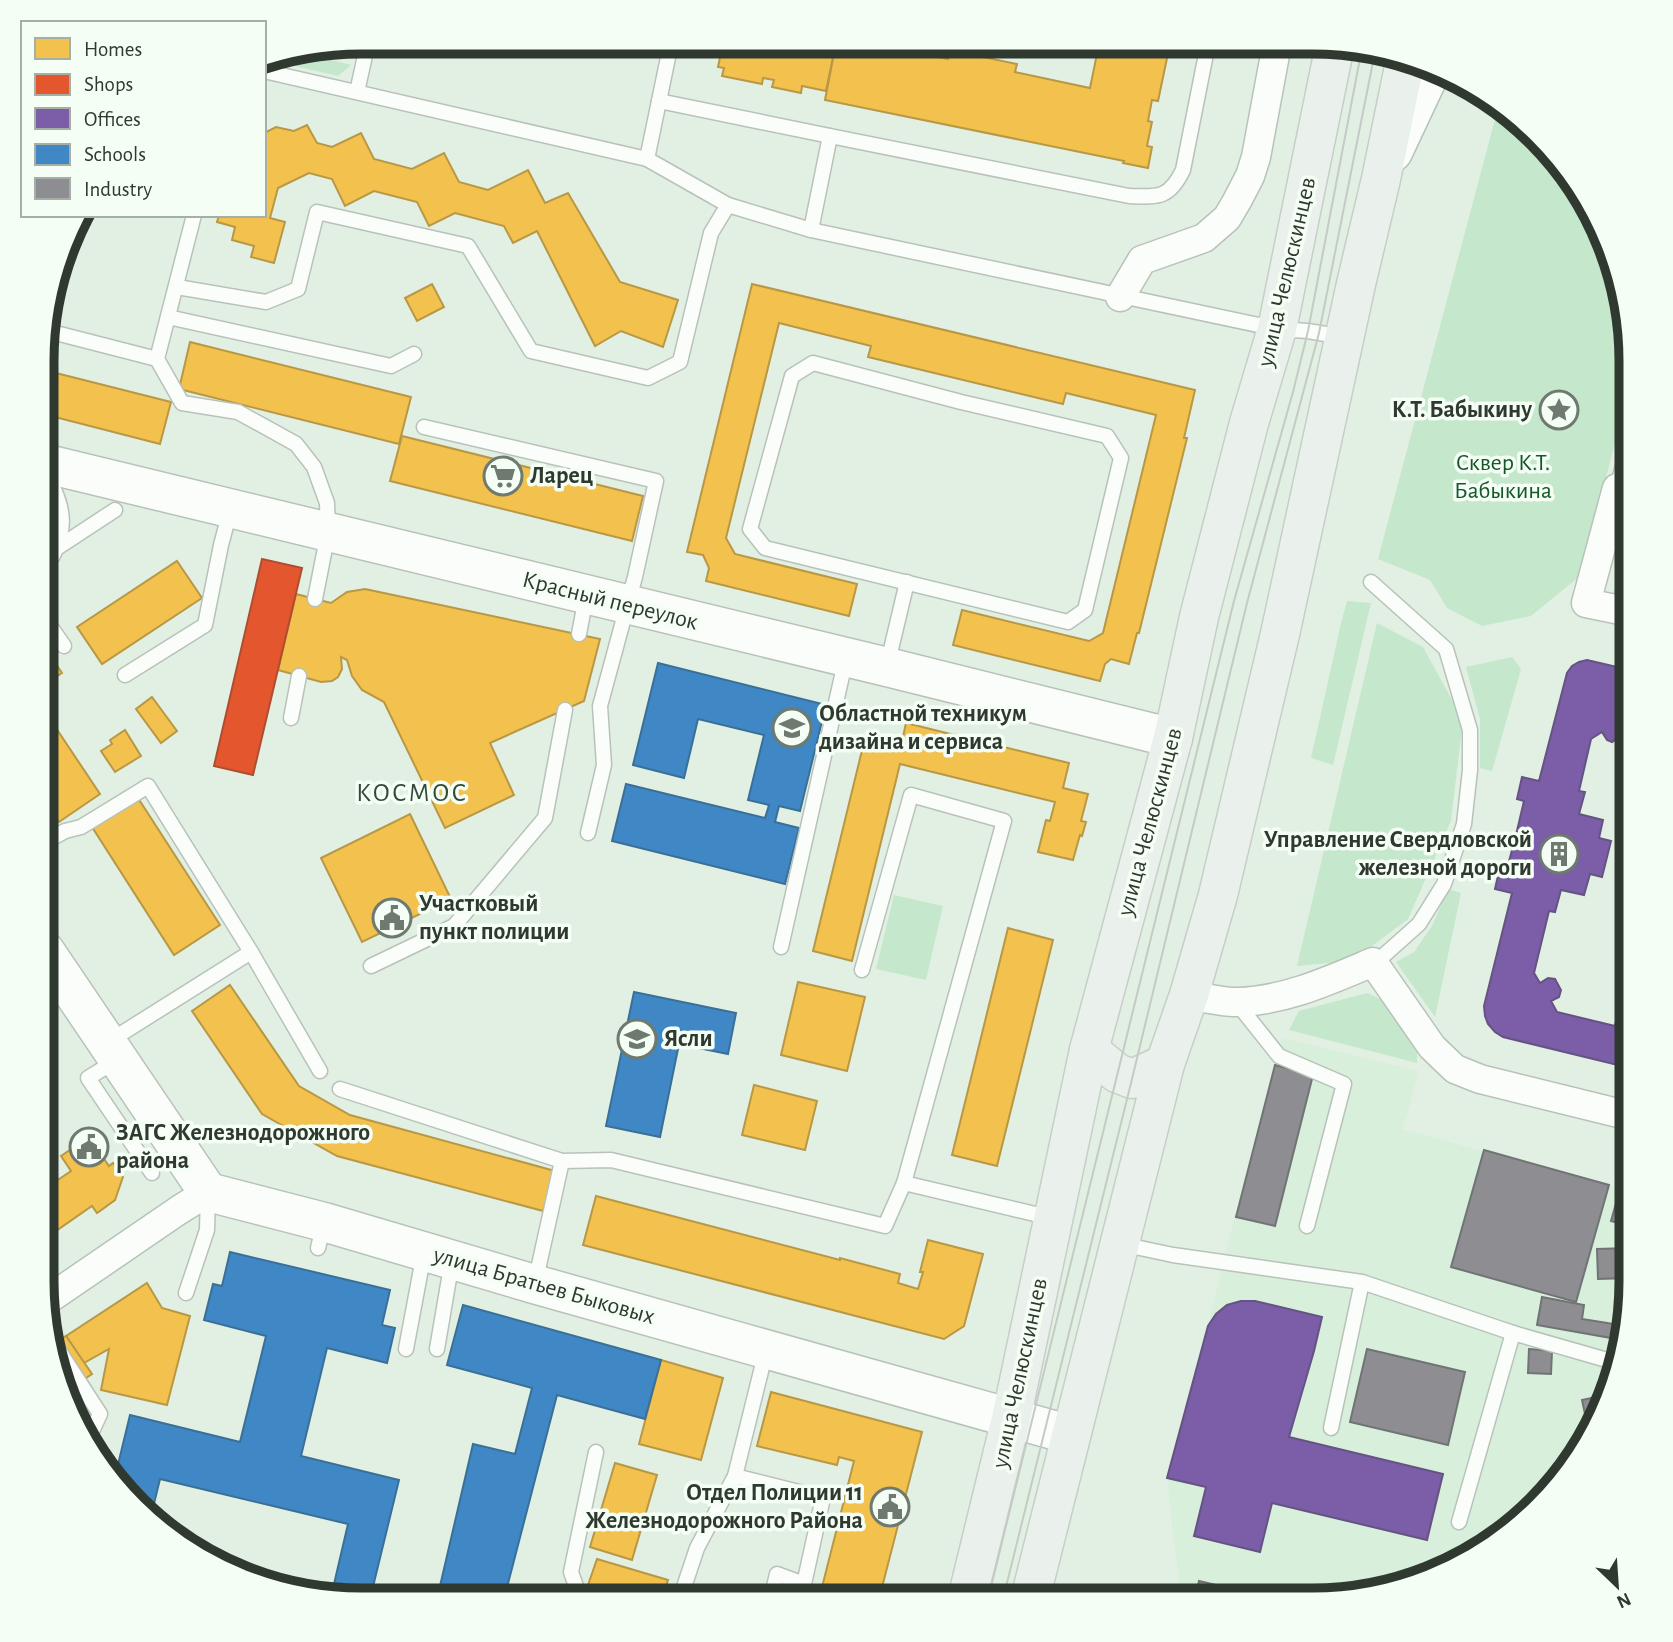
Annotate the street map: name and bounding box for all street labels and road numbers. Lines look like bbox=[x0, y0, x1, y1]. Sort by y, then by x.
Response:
street label: улица Челюскинцев bbox=[1253, 175, 1320, 370]
street label: Красный переулок bbox=[520, 568, 700, 634]
street label: улица Челюскинцев bbox=[1113, 725, 1187, 920]
street label: улица Братьев Быковых bbox=[430, 1243, 658, 1329]
street label: улица Челюскинцев bbox=[988, 1276, 1052, 1471]

